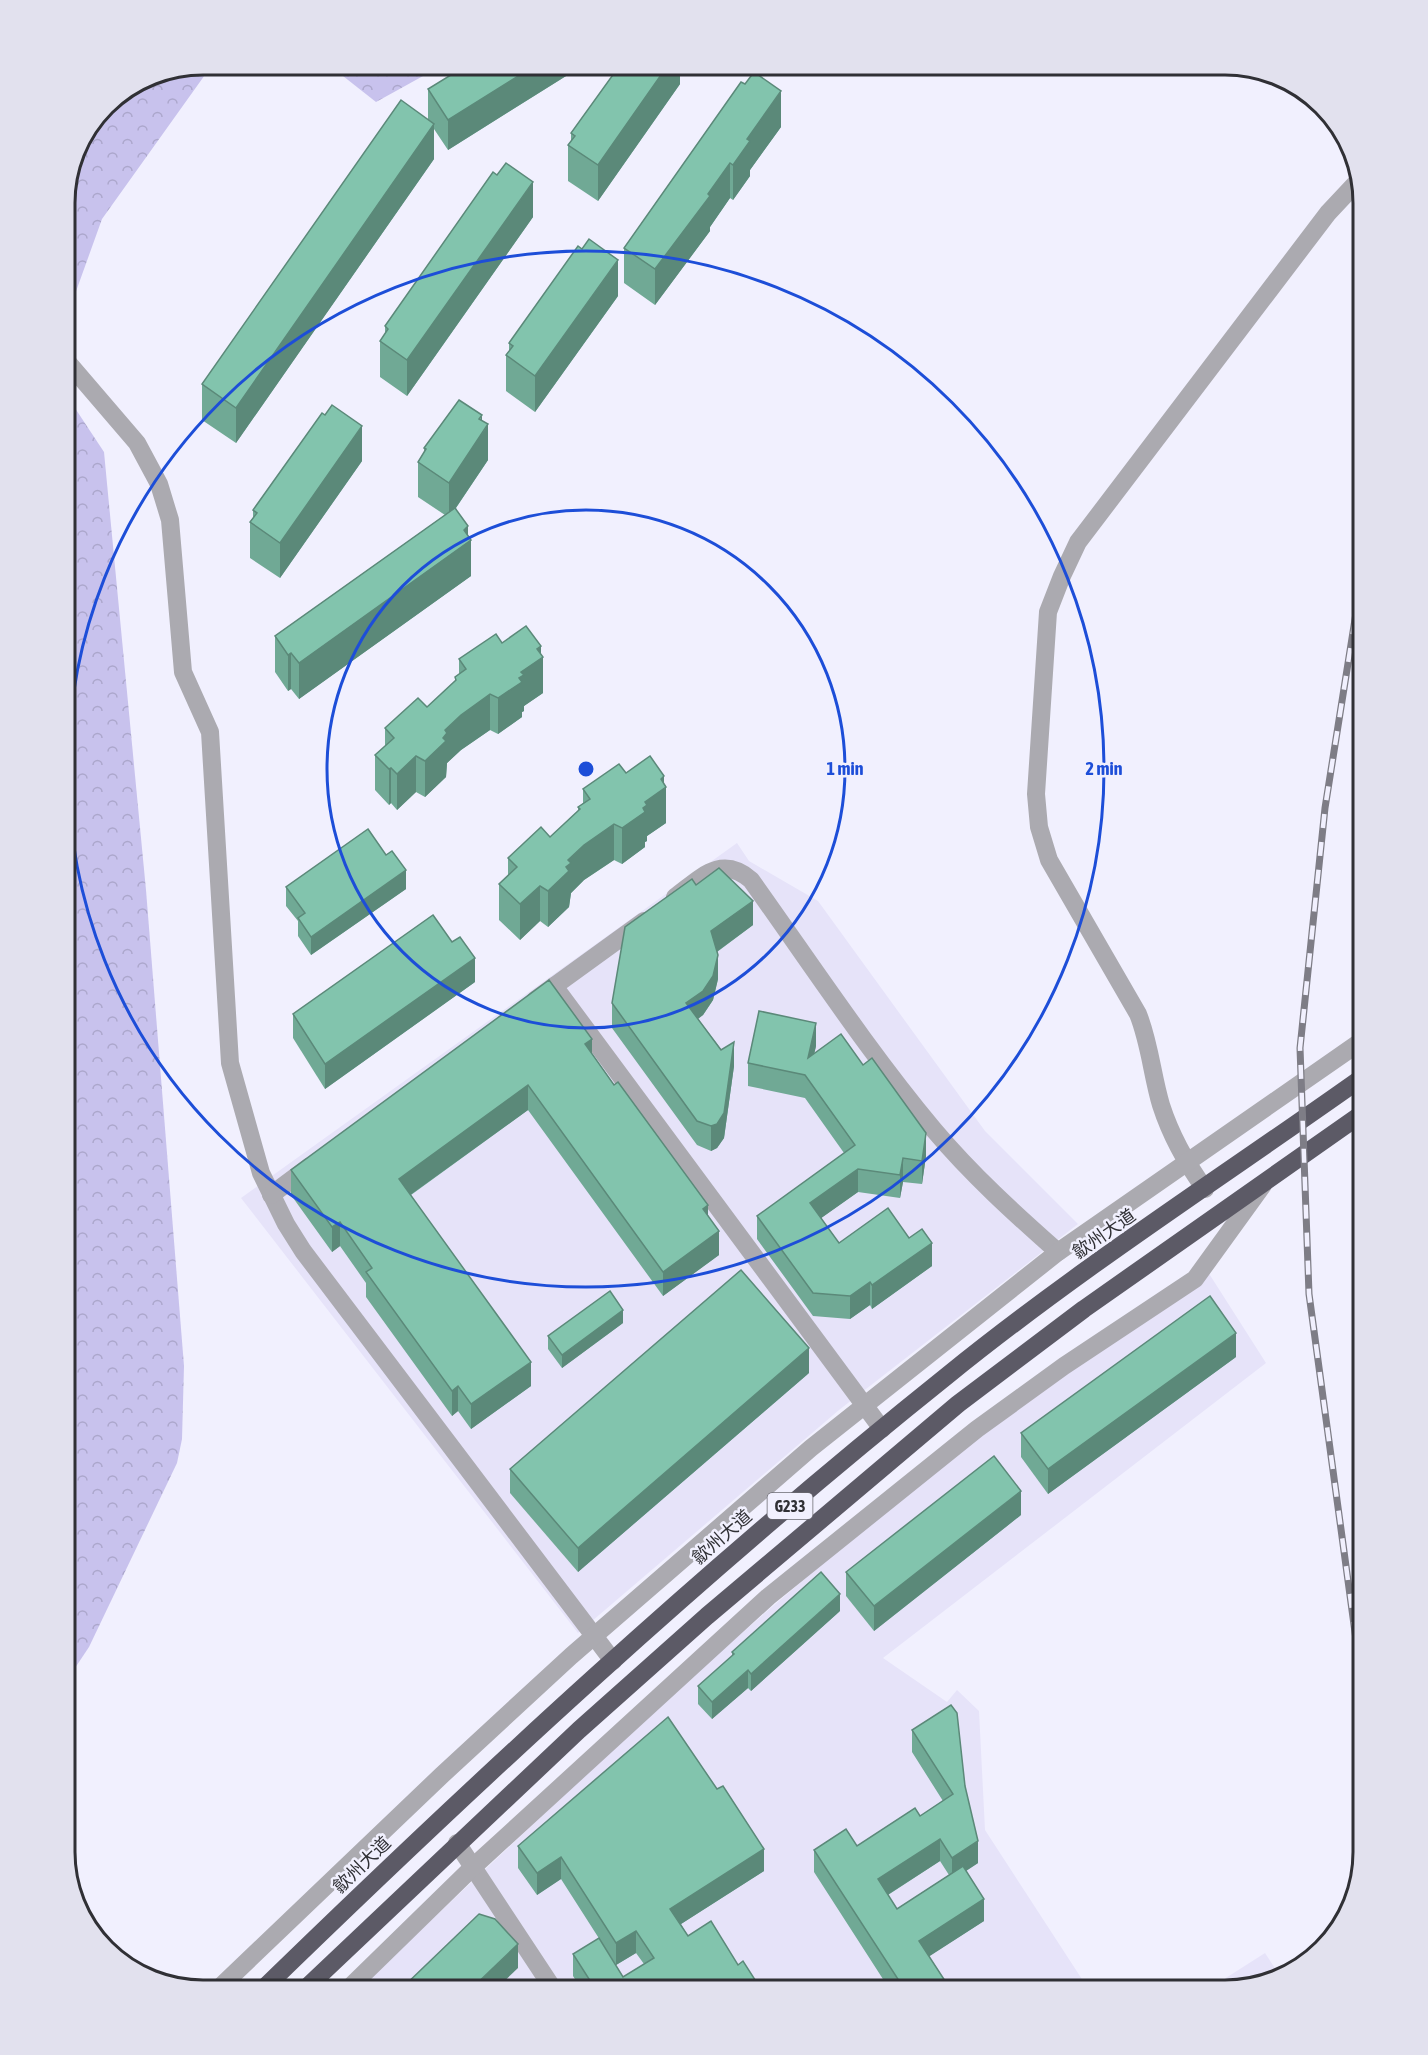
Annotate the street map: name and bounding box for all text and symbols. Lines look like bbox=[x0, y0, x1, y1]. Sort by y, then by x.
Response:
text: 1 min bbox=[827, 758, 864, 779]
text: 2 min bbox=[1086, 758, 1123, 779]
centre of rings bbox=[576, 759, 596, 779]
street label: 歙州大道 bbox=[1068, 1204, 1139, 1263]
road number: G233 bbox=[768, 1493, 812, 1519]
street label: 歙州大道 bbox=[688, 1505, 756, 1568]
street label: 歙州大道 bbox=[328, 1832, 395, 1897]

